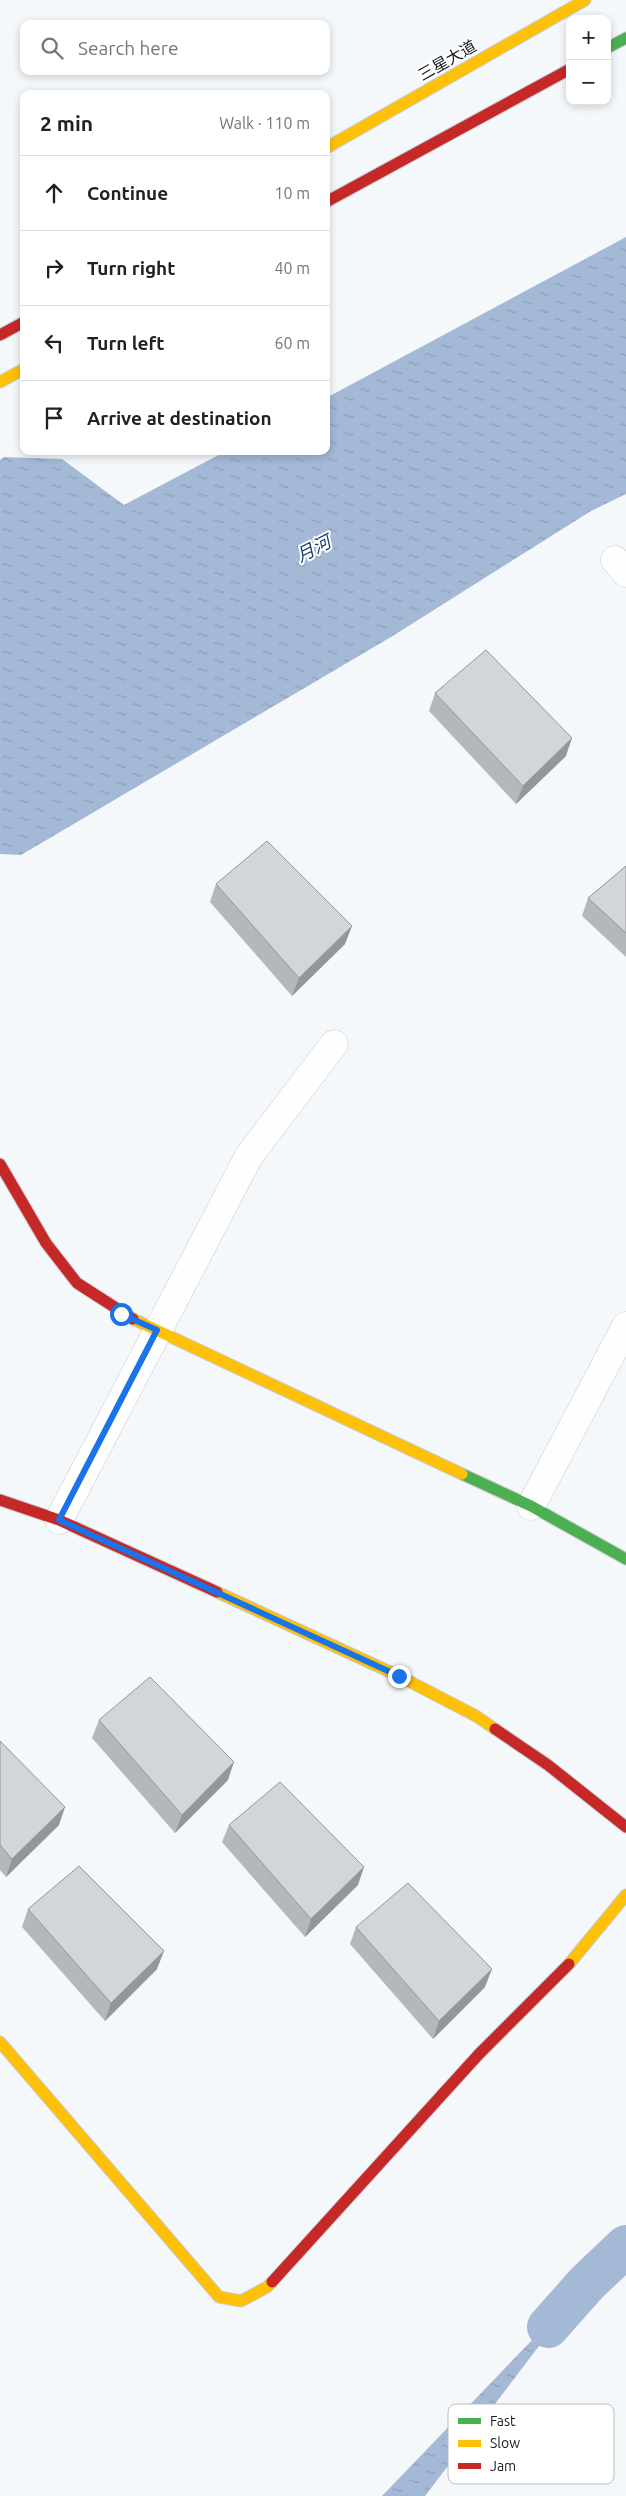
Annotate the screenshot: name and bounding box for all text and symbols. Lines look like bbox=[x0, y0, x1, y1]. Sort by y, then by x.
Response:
map controls bbox=[566, 15, 611, 105]
button: + bbox=[566, 15, 611, 60]
search box bbox=[20, 20, 330, 75]
icon: search bbox=[38, 34, 66, 62]
street label: 三星大道 bbox=[415, 36, 479, 84]
text: Search here bbox=[78, 37, 178, 59]
button: − bbox=[566, 60, 611, 105]
text: 2 min bbox=[40, 111, 93, 135]
text: Walk · 110 m bbox=[219, 114, 310, 132]
icon: ahead bbox=[40, 179, 68, 207]
text: Continue bbox=[87, 182, 168, 204]
text: 10 m bbox=[274, 184, 310, 202]
icon: right bbox=[40, 254, 68, 282]
text: Turn right bbox=[87, 257, 175, 279]
text: 40 m bbox=[274, 259, 310, 277]
icon: left bbox=[40, 329, 68, 357]
text: Turn left bbox=[87, 332, 165, 354]
text: 60 m bbox=[274, 334, 310, 352]
icon: arrive bbox=[40, 404, 68, 432]
text: Arrive at destination bbox=[87, 407, 272, 429]
water label: 月河 bbox=[292, 530, 336, 565]
route start bbox=[110, 1303, 133, 1326]
route end bbox=[388, 1665, 411, 1688]
legend bbox=[448, 2404, 614, 2484]
text: Fast bbox=[490, 2413, 516, 2429]
text: Slow bbox=[490, 2435, 520, 2451]
text: Jam bbox=[490, 2458, 516, 2474]

